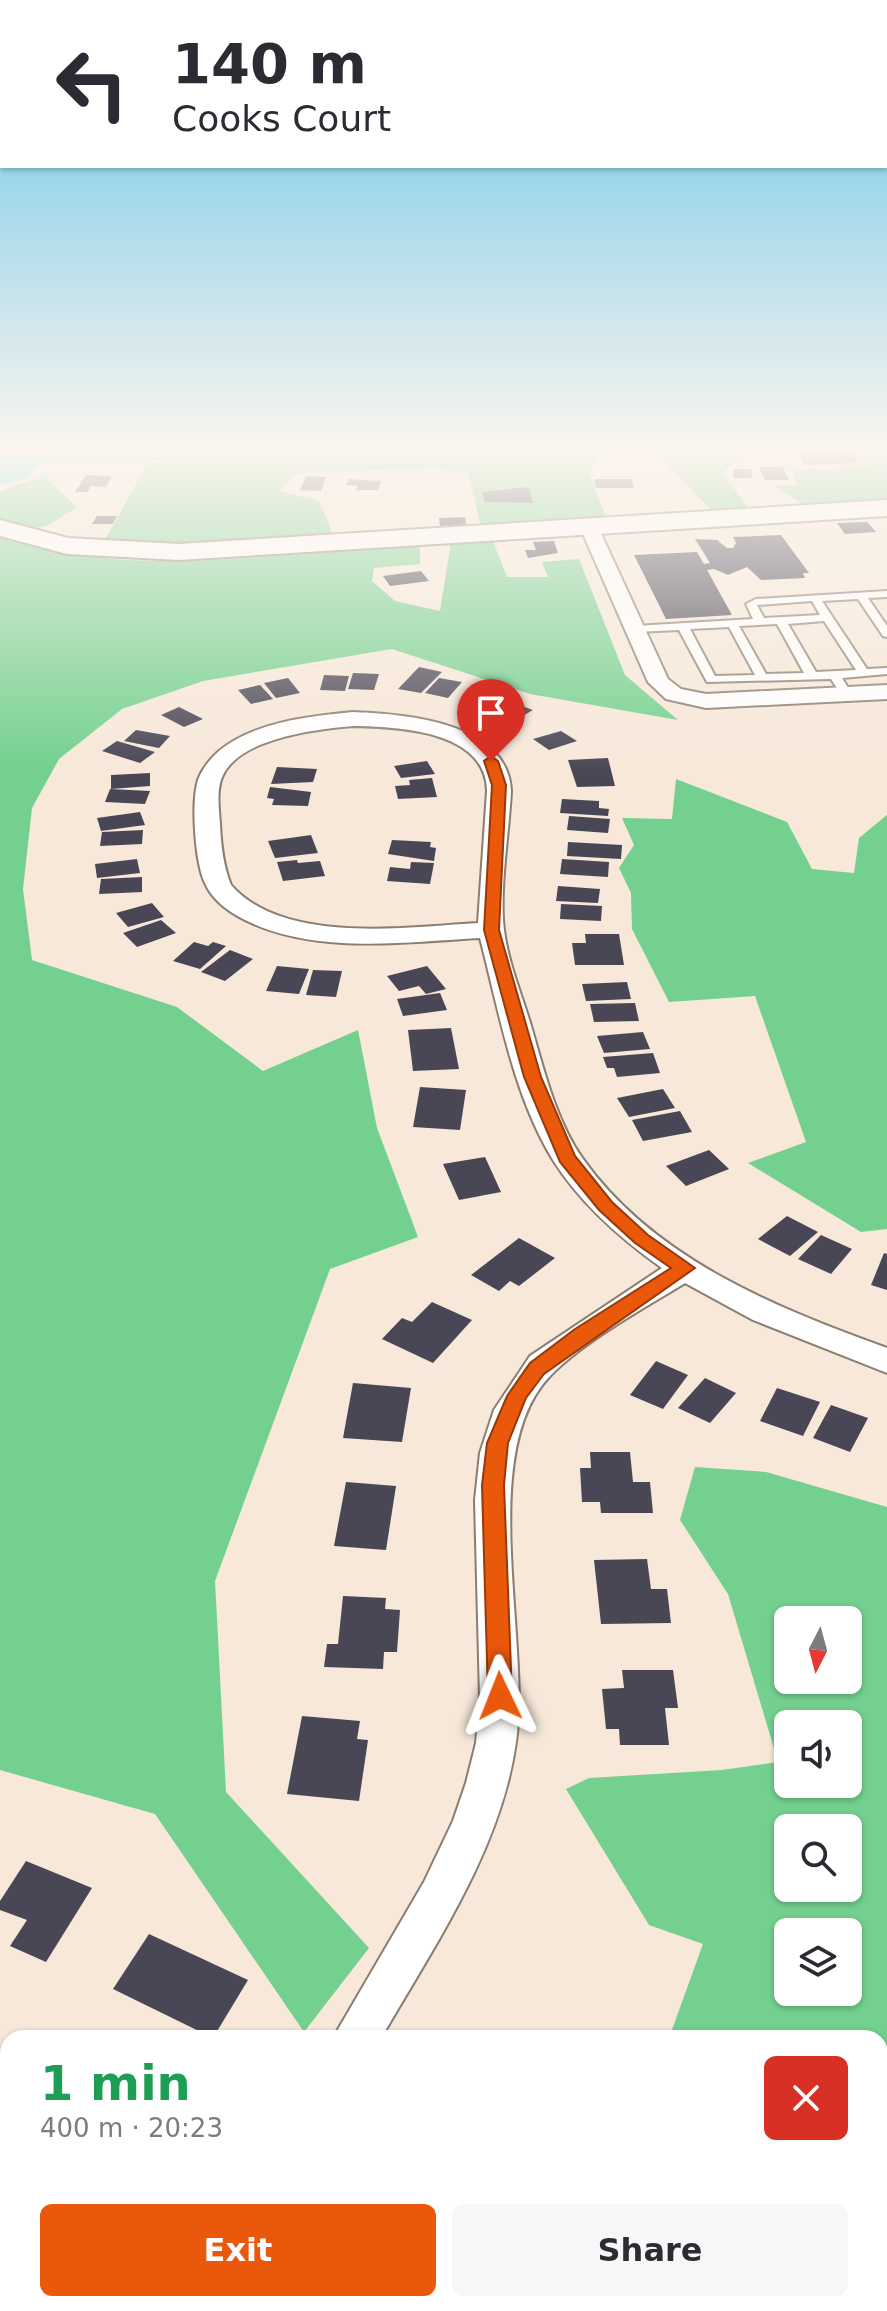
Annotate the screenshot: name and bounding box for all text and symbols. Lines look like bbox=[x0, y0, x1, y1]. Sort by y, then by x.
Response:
text: 140 m bbox=[172, 31, 367, 96]
icon: left bbox=[40, 32, 144, 136]
text: Cooks Court bbox=[172, 98, 391, 139]
pin bbox=[457, 679, 525, 761]
icon: arrive bbox=[469, 691, 513, 735]
north arrow bbox=[774, 1606, 862, 1694]
map controls bbox=[774, 1606, 862, 2006]
position arrow bbox=[458, 1654, 542, 1738]
button: sound bbox=[774, 1710, 862, 1798]
button: search bbox=[774, 1814, 862, 1902]
button: layers bbox=[774, 1918, 862, 2006]
text: 1 min bbox=[40, 2055, 191, 2111]
button: close bbox=[764, 2056, 848, 2140]
text: 400 m · 20:23 bbox=[40, 2113, 223, 2143]
button: Exit bbox=[40, 2204, 436, 2296]
button: Share bbox=[452, 2204, 848, 2296]

